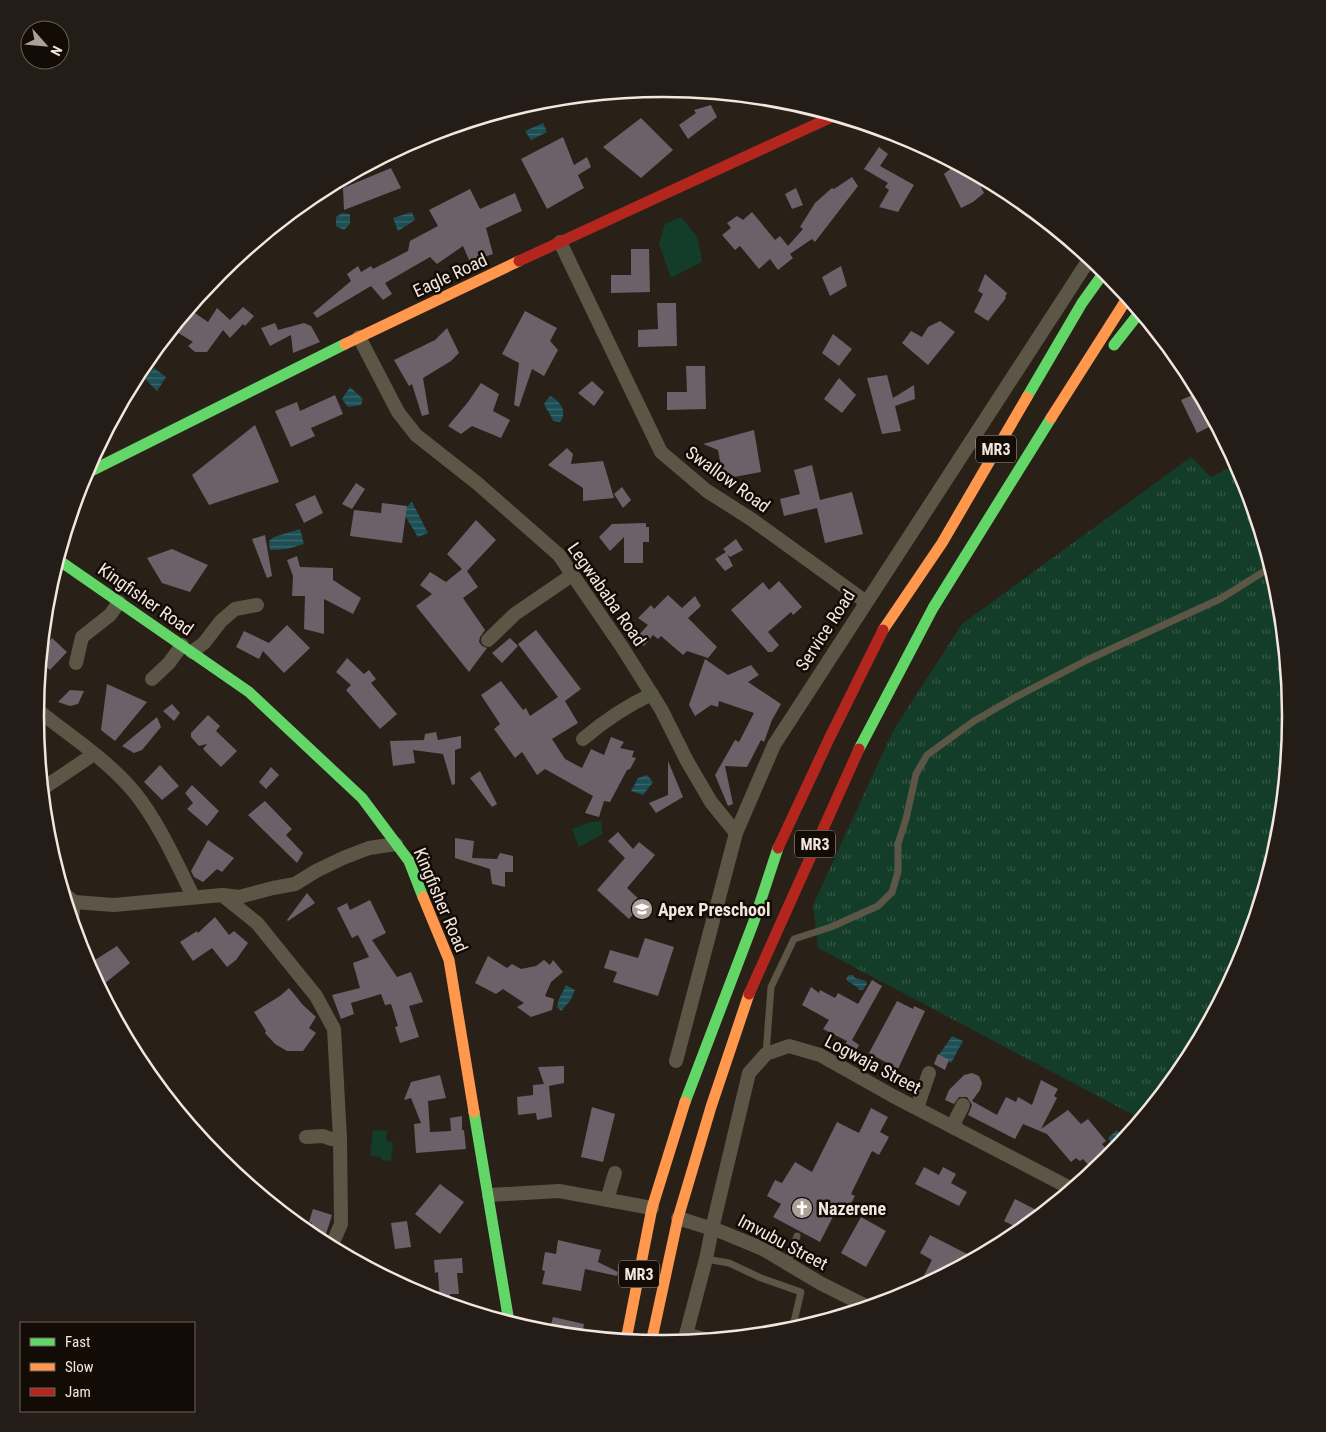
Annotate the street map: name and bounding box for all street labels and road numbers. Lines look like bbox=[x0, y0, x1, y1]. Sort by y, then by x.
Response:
street label: Eagle Road bbox=[410, 249, 490, 301]
road number: MR3 bbox=[976, 436, 1016, 462]
street label: Swallow Road bbox=[682, 441, 774, 517]
street label: Legwababa Road bbox=[564, 538, 650, 650]
street label: Kingfisher Road bbox=[94, 558, 198, 640]
street label: Service Road bbox=[791, 586, 859, 674]
road number: MR3 bbox=[795, 831, 835, 858]
street label: Kingfisher Road bbox=[410, 845, 472, 955]
street label: Logwaja Street bbox=[821, 1030, 925, 1098]
street label: Imvubu Street bbox=[735, 1210, 831, 1274]
road number: MR3 bbox=[619, 1260, 659, 1288]

